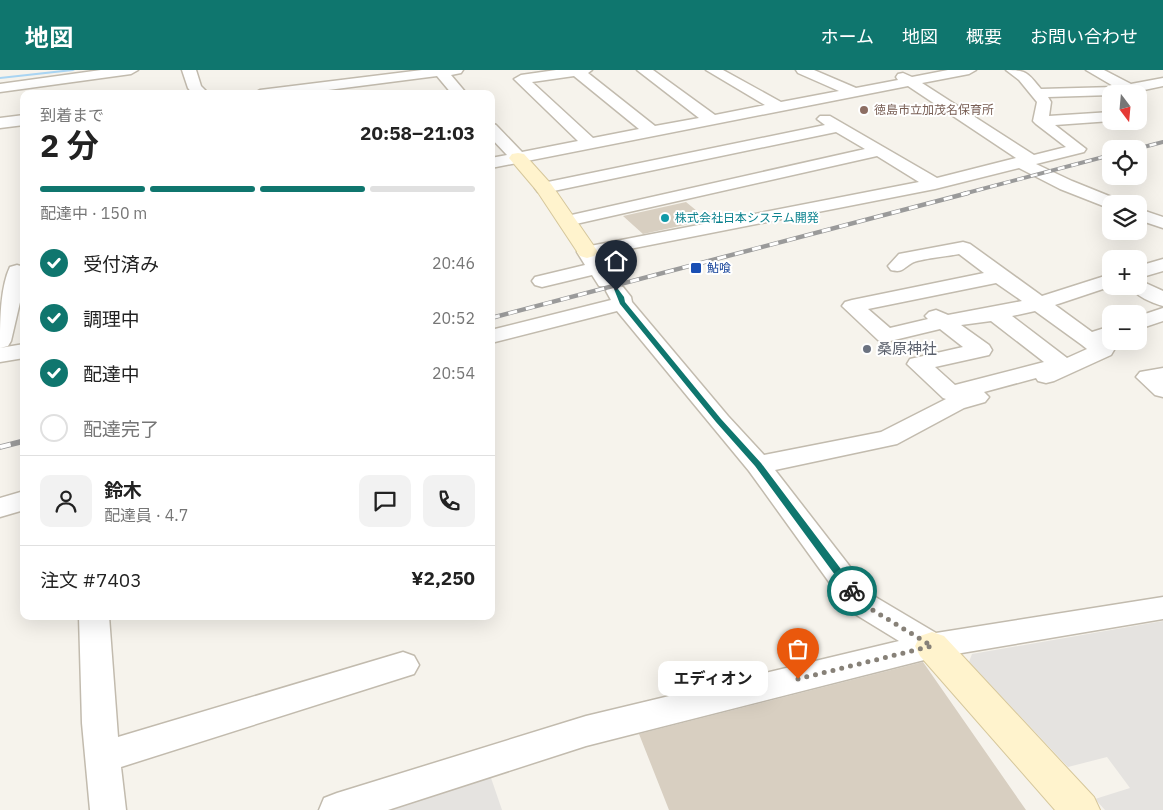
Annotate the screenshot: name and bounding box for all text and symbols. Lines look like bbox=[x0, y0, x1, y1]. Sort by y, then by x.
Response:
text: 地図 bbox=[25, 21, 73, 53]
text: ホーム bbox=[821, 25, 874, 48]
text: 地図 bbox=[902, 25, 938, 48]
text: 概要 bbox=[966, 25, 1002, 48]
text: お問い合わせ bbox=[1030, 25, 1138, 48]
north arrow bbox=[1102, 85, 1148, 130]
map controls bbox=[1102, 85, 1147, 350]
place label: 徳島市立加茂名保育所 bbox=[874, 102, 994, 117]
marker: 徳島市立加茂名保育所 bbox=[858, 104, 870, 116]
text: 到着まで bbox=[40, 105, 104, 125]
text: 20:58–21:03 bbox=[360, 121, 475, 145]
text: 2 分 bbox=[40, 124, 99, 166]
button: locate bbox=[1102, 140, 1147, 185]
button: layers bbox=[1102, 195, 1147, 240]
text: 配達中 · 150 m bbox=[40, 203, 147, 223]
place label: 株式会社日本システム開発 bbox=[675, 210, 819, 225]
marker: 株式会社日本システム開発 bbox=[659, 212, 671, 224]
pin bbox=[595, 240, 637, 291]
icon: home bbox=[602, 247, 630, 275]
icon: check bbox=[40, 249, 68, 277]
button: + bbox=[1102, 250, 1147, 295]
text: 受付済み bbox=[83, 252, 159, 276]
text: 20:46 bbox=[432, 253, 475, 273]
place label: 鮎喰 bbox=[707, 260, 731, 275]
marker: 鮎喰 bbox=[689, 261, 703, 275]
icon: check bbox=[40, 304, 68, 332]
button: − bbox=[1102, 305, 1147, 350]
text: 調理中 bbox=[83, 307, 140, 331]
text: 20:52 bbox=[432, 308, 475, 328]
place label: 桑原神社 bbox=[877, 339, 937, 358]
marker: 桑原神社 bbox=[861, 343, 873, 355]
icon: check bbox=[40, 359, 68, 387]
text: 配達中 bbox=[83, 362, 140, 386]
text: 20:54 bbox=[432, 363, 475, 383]
text: 配達完了 bbox=[83, 417, 159, 441]
button: person bbox=[40, 475, 92, 527]
button: chat bbox=[359, 475, 411, 527]
button: phone bbox=[423, 475, 475, 527]
text: 鈴木 bbox=[104, 478, 142, 502]
text: 配達員 · 4.7 bbox=[104, 505, 188, 525]
text: ¥2,250 bbox=[411, 566, 475, 590]
courier bbox=[827, 566, 877, 616]
text: 注文 #7403 bbox=[40, 568, 142, 592]
icon: bike bbox=[838, 577, 866, 605]
pin bbox=[777, 628, 819, 679]
icon: bag bbox=[784, 635, 812, 663]
callout: エディオン bbox=[658, 662, 768, 696]
text: エディオン bbox=[674, 668, 752, 688]

